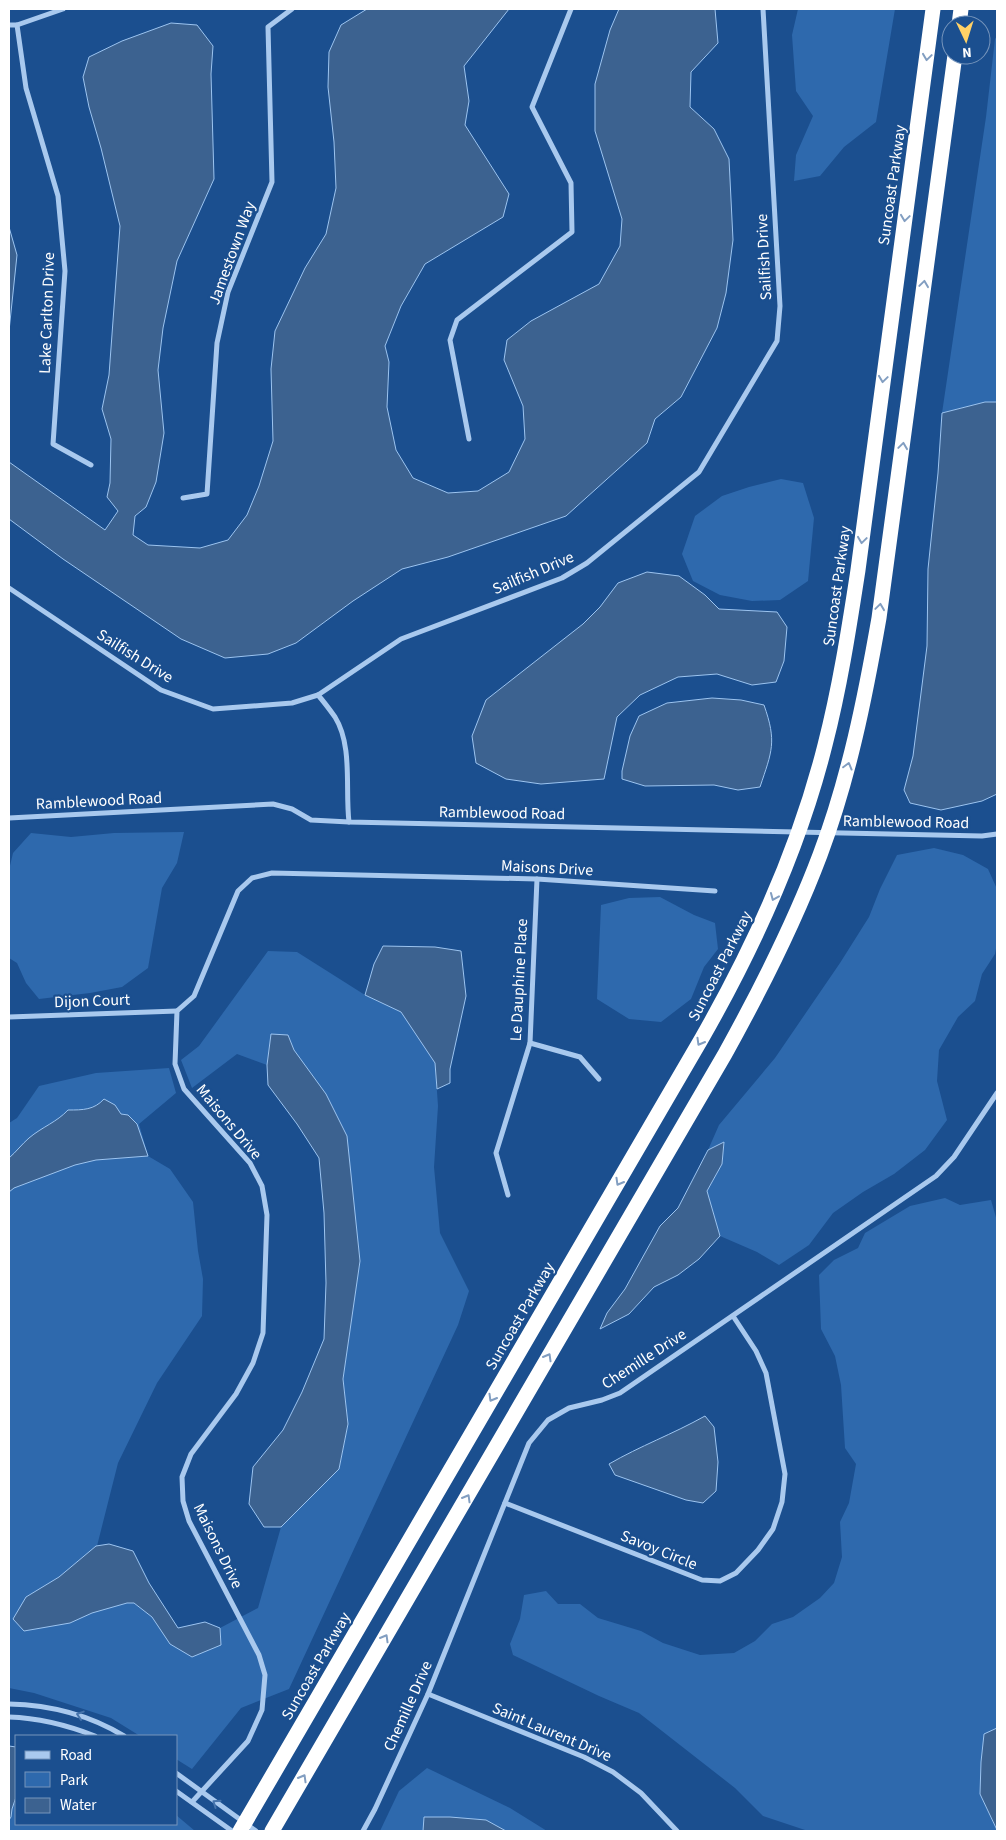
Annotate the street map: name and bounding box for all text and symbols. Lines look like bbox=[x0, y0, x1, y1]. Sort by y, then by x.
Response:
north arrow bbox=[941, 15, 991, 65]
text: N bbox=[961, 42, 972, 62]
one-way arrow bbox=[922, 53, 933, 61]
street label: Suncoast Parkway bbox=[873, 123, 911, 247]
street label: Jamestown Way bbox=[203, 198, 261, 308]
street label: Sailfish Drive bbox=[751, 213, 777, 301]
one-way arrow bbox=[901, 214, 911, 222]
street label: Lake Carlton Drive bbox=[34, 252, 60, 374]
one-way arrow bbox=[918, 280, 929, 288]
one-way arrow bbox=[879, 375, 889, 383]
one-way arrow bbox=[897, 441, 908, 449]
street label: Suncoast Parkway bbox=[818, 524, 856, 648]
one-way arrow bbox=[857, 536, 867, 544]
street label: Sailfish Drive bbox=[489, 546, 577, 600]
one-way arrow bbox=[875, 602, 885, 611]
street label: Sailfish Drive bbox=[92, 624, 178, 688]
one-way arrow bbox=[843, 762, 853, 770]
street label: Ramblewood Road bbox=[35, 787, 163, 815]
street label: Ramblewood Road bbox=[439, 801, 565, 825]
street label: Ramblewood Road bbox=[843, 810, 969, 834]
street label: Maisons Drive bbox=[500, 855, 594, 881]
one-way arrow bbox=[769, 892, 780, 901]
street label: Suncoast Parkway bbox=[683, 907, 758, 1025]
street label: Le Dauphine Place bbox=[505, 918, 533, 1042]
street label: Dijon Court bbox=[54, 989, 131, 1013]
one-way arrow bbox=[697, 1036, 707, 1045]
street label: Maisons Drive bbox=[191, 1080, 267, 1164]
one-way arrow bbox=[615, 1177, 625, 1186]
street label: Suncoast Parkway bbox=[480, 1258, 560, 1374]
street label: Chemille Drive bbox=[597, 1323, 691, 1395]
one-way arrow bbox=[542, 1354, 552, 1363]
one-way arrow bbox=[489, 1392, 499, 1401]
one-way arrow bbox=[460, 1494, 470, 1503]
street label: Maisons Drive bbox=[188, 1500, 248, 1592]
street label: Savoy Circle bbox=[617, 1525, 701, 1575]
street label: Suncoast Parkway bbox=[276, 1608, 356, 1724]
one-way arrow bbox=[378, 1635, 388, 1644]
street label: Chemille Drive bbox=[378, 1657, 438, 1755]
street label: Saint Laurent Drive bbox=[489, 1697, 615, 1767]
one-way arrow bbox=[76, 1711, 84, 1721]
legend bbox=[15, 1735, 178, 1825]
text: Road bbox=[60, 1745, 92, 1766]
text: Park bbox=[60, 1770, 89, 1791]
one-way arrow bbox=[296, 1775, 306, 1784]
text: Water bbox=[60, 1795, 97, 1816]
one-way arrow bbox=[212, 1800, 222, 1809]

